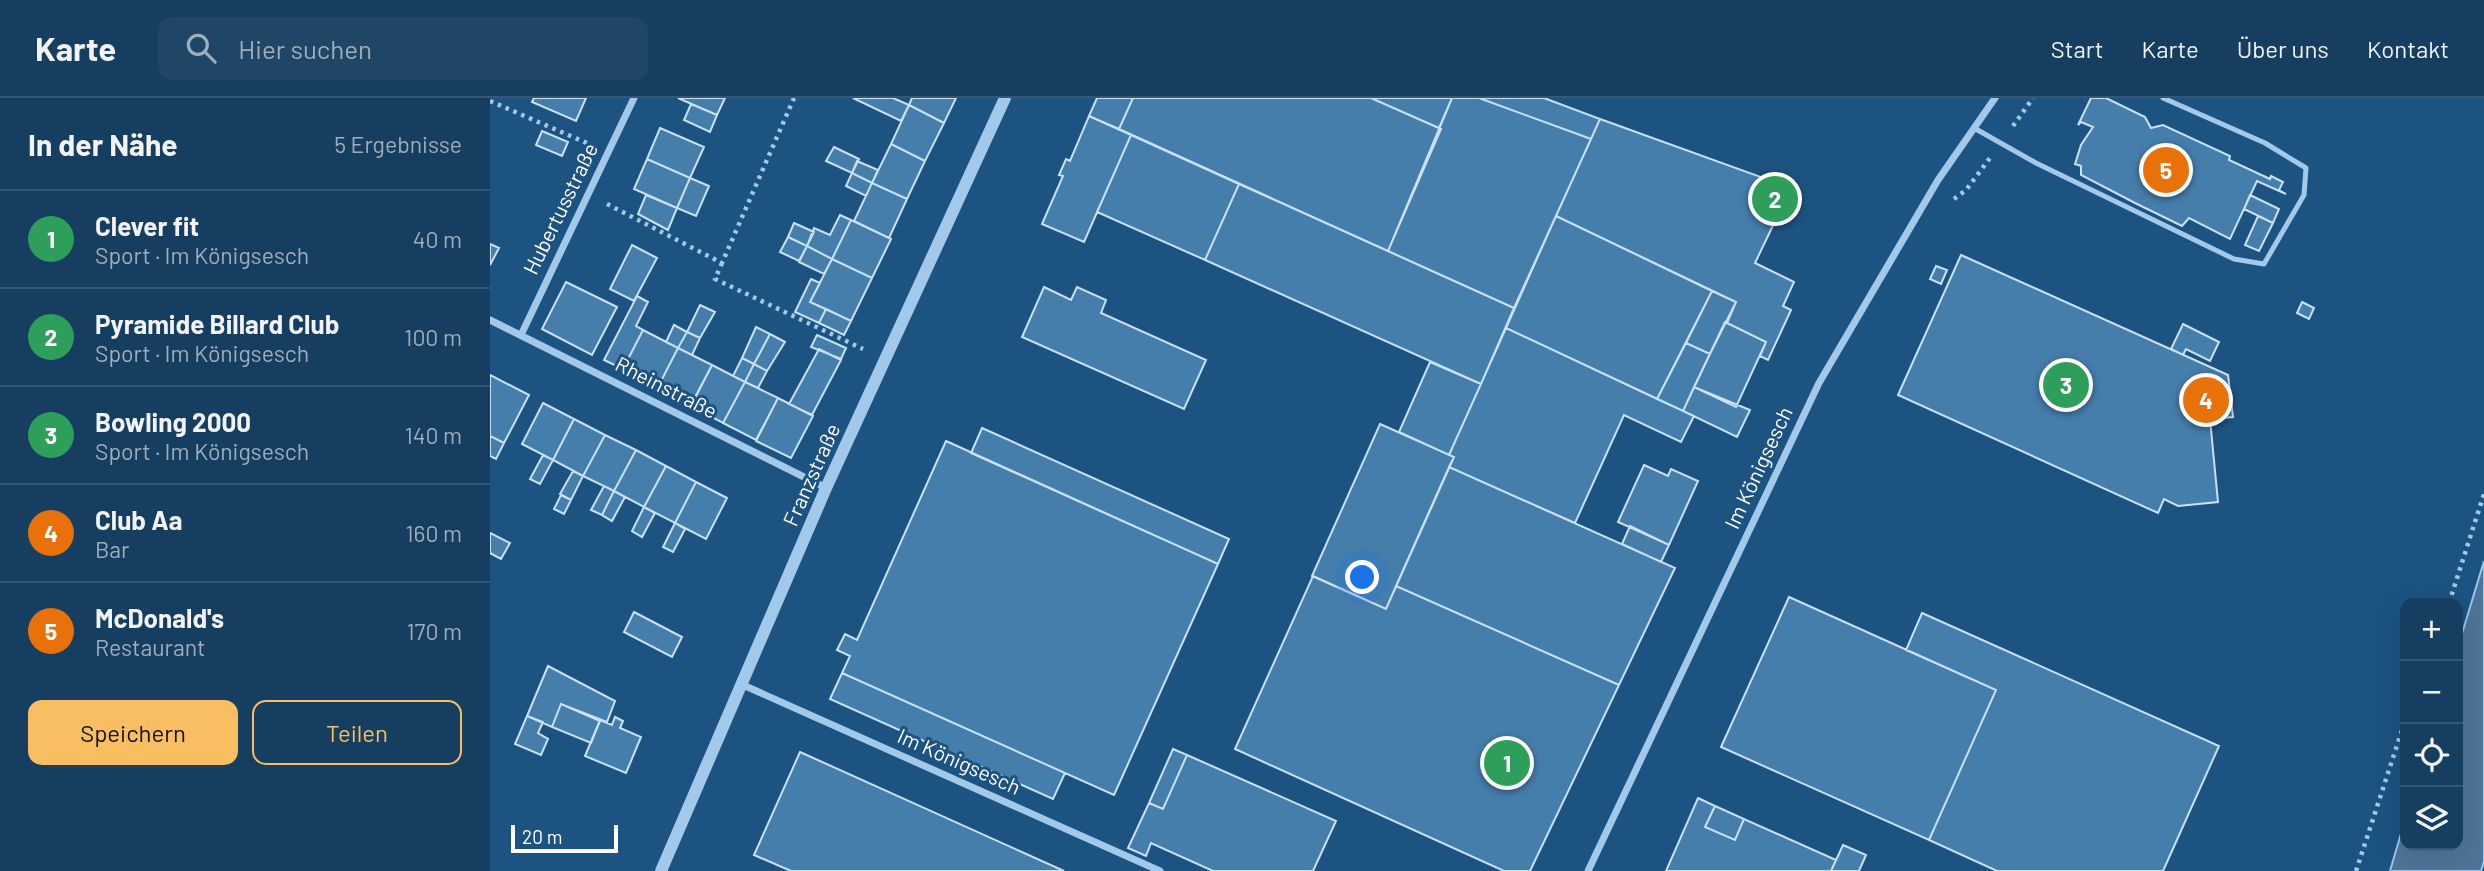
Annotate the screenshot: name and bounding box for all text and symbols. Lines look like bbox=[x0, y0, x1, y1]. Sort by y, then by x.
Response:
search box bbox=[158, 17, 648, 80]
text: Karte bbox=[35, 28, 116, 68]
icon: search bbox=[182, 29, 220, 67]
text: Hier suchen bbox=[238, 33, 372, 64]
text: Start bbox=[2051, 34, 2104, 63]
text: Karte bbox=[2142, 34, 2199, 63]
text: Über uns bbox=[2237, 34, 2329, 63]
text: Kontakt bbox=[2367, 34, 2449, 63]
text: In der Nähe bbox=[28, 126, 178, 162]
text: 5 Ergebnisse bbox=[334, 130, 462, 158]
street label: Hubertusstraße bbox=[517, 139, 602, 278]
pin: 5 bbox=[2143, 144, 2189, 196]
pin: 2 bbox=[1752, 173, 1798, 225]
text: Clever fit bbox=[95, 210, 199, 241]
text: 1 bbox=[47, 225, 55, 253]
text: 40 m bbox=[413, 225, 462, 253]
text: Sport · Im Königsesch bbox=[95, 241, 309, 269]
text: Pyramide Billard Club bbox=[95, 308, 339, 339]
text: 2 bbox=[45, 323, 57, 351]
text: 100 m bbox=[404, 323, 462, 351]
text: Sport · Im Königsesch bbox=[95, 339, 309, 367]
street label: Rheinstraße bbox=[612, 350, 722, 423]
pin: 3 bbox=[2043, 359, 2089, 411]
pin: 4 bbox=[2183, 374, 2229, 426]
street label: Im Königsesch bbox=[1718, 402, 1797, 532]
text: Bowling 2000 bbox=[95, 406, 251, 437]
street label: Franzstraße bbox=[777, 419, 844, 530]
text: 3 bbox=[45, 421, 57, 449]
text: 140 m bbox=[405, 421, 462, 449]
text: Sport · Im Königsesch bbox=[95, 437, 309, 465]
text: Club Aa bbox=[95, 504, 182, 535]
text: 4 bbox=[44, 519, 58, 547]
text: 160 m bbox=[405, 519, 462, 547]
text: Bar bbox=[95, 535, 129, 563]
your location bbox=[1345, 560, 1379, 594]
map controls bbox=[2400, 598, 2463, 850]
button: + bbox=[2400, 598, 2463, 661]
text: McDonald's bbox=[95, 602, 224, 633]
text: 5 bbox=[45, 617, 57, 645]
text: 170 m bbox=[406, 617, 462, 645]
text: Restaurant bbox=[95, 633, 205, 661]
button: − bbox=[2400, 661, 2463, 724]
button: Speichern bbox=[28, 700, 238, 765]
button: Teilen bbox=[252, 700, 462, 765]
street label: Im Königsesch bbox=[894, 722, 1025, 799]
button: locate bbox=[2400, 724, 2463, 787]
pin: 1 bbox=[1484, 737, 1530, 789]
button: layers bbox=[2400, 787, 2463, 850]
scale bar bbox=[511, 822, 618, 854]
text: 20 m bbox=[522, 825, 562, 848]

